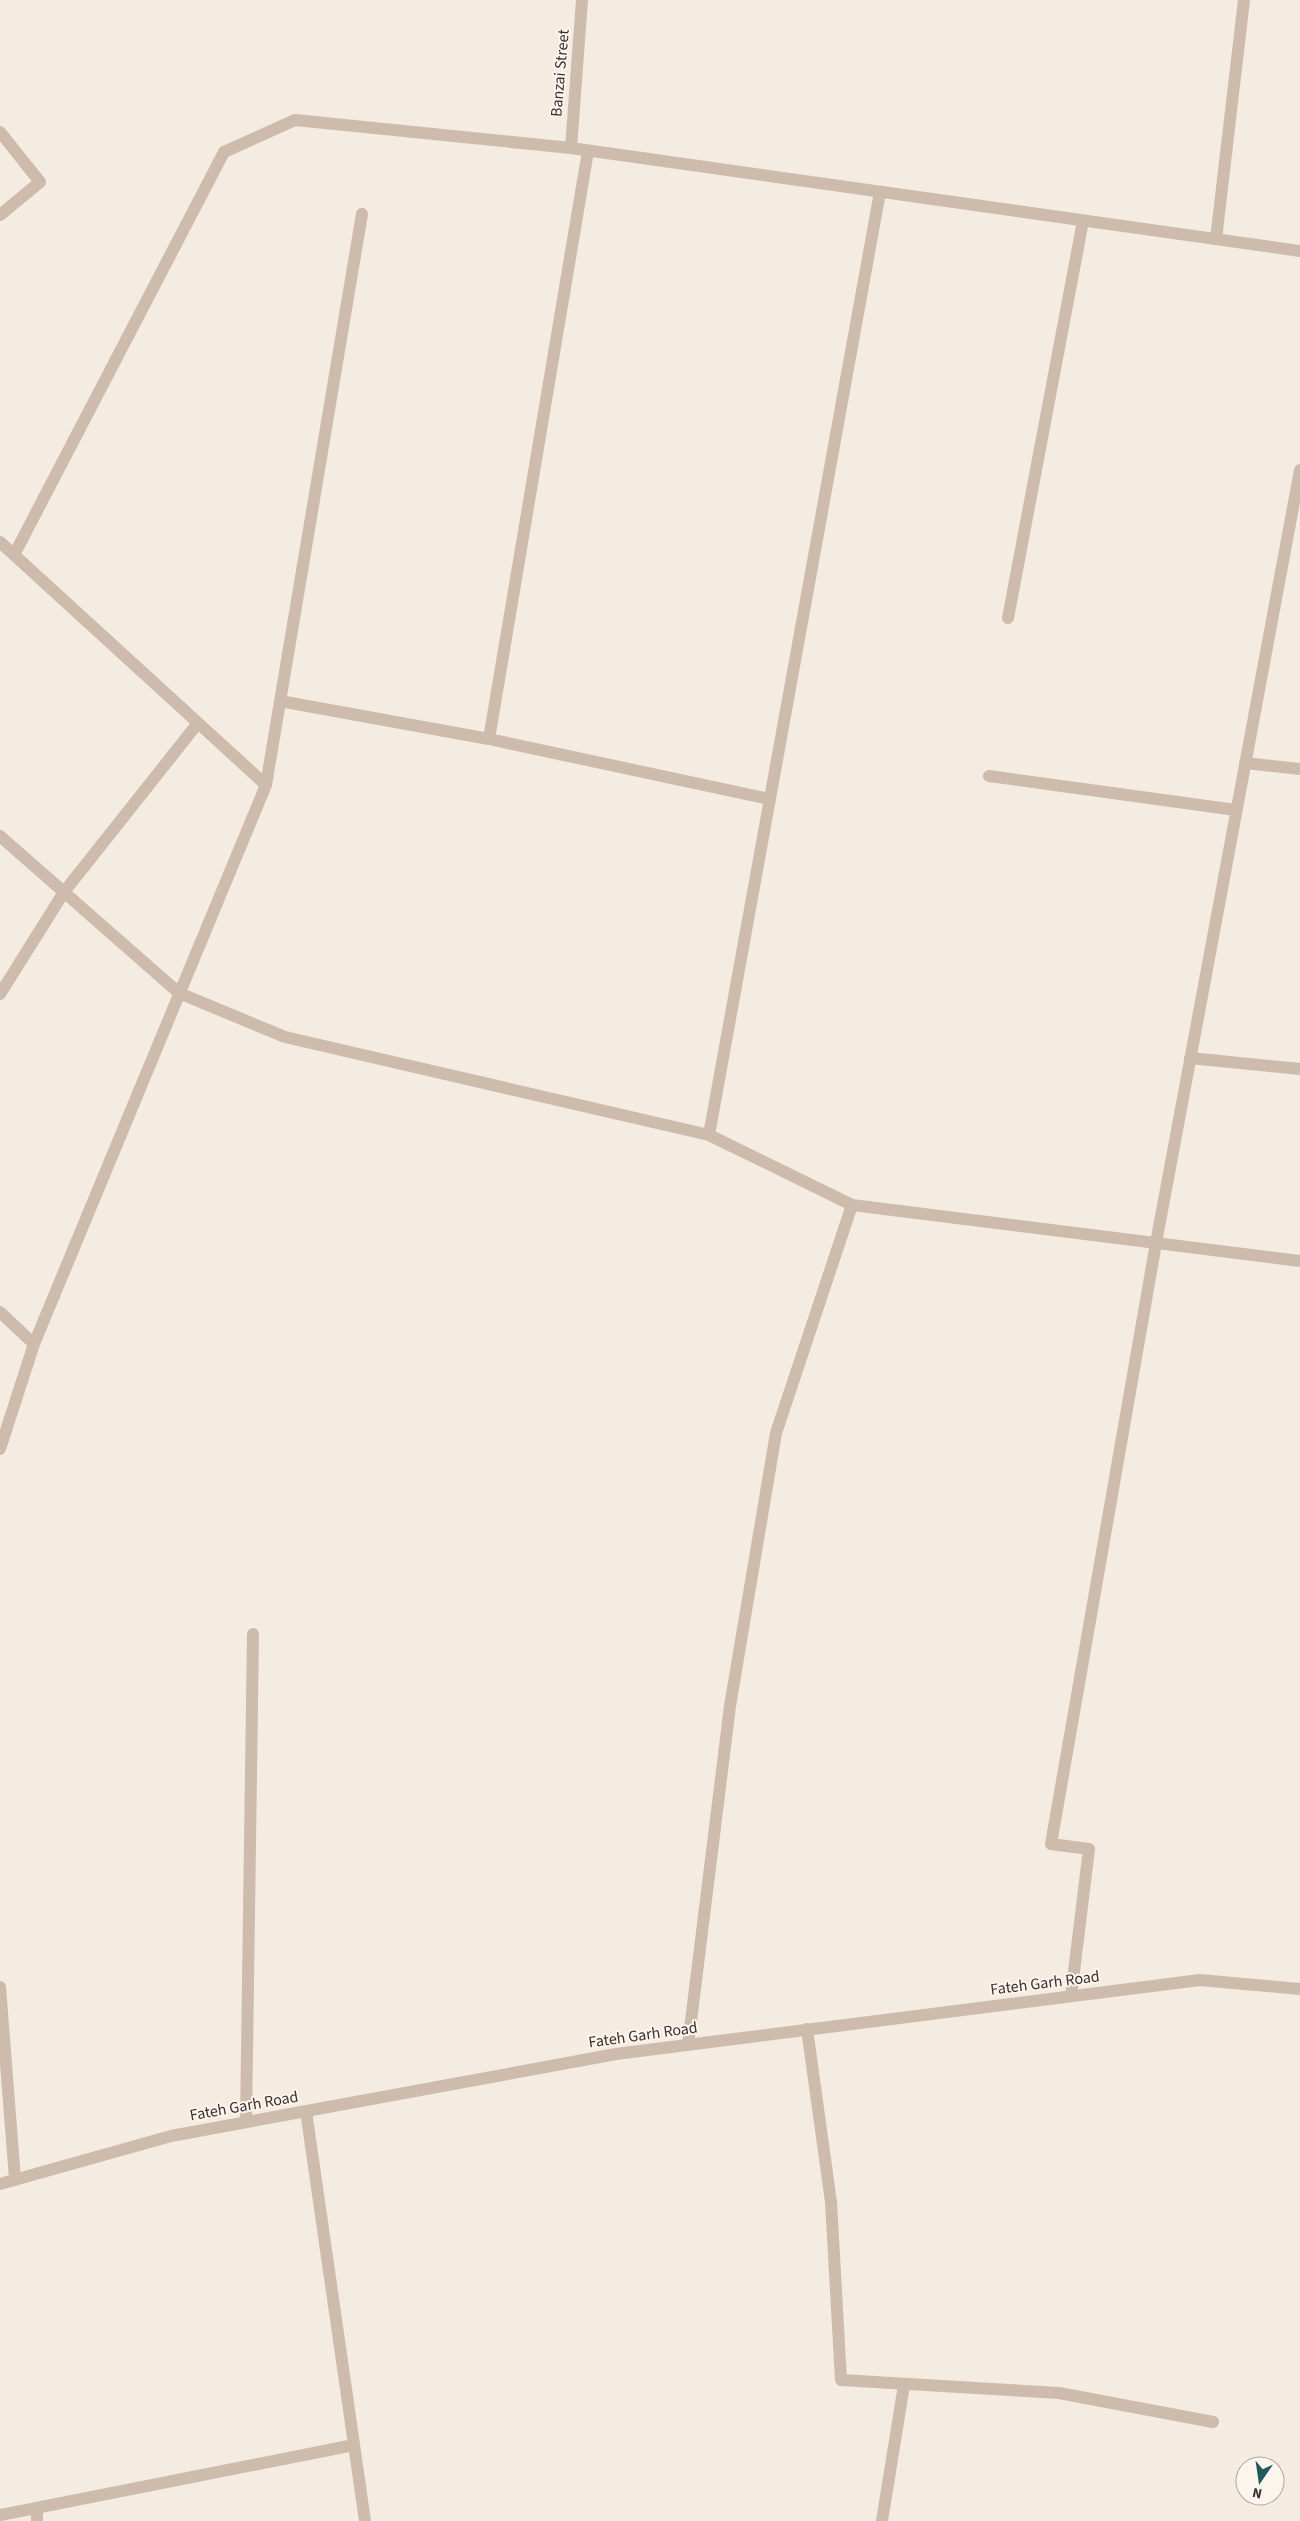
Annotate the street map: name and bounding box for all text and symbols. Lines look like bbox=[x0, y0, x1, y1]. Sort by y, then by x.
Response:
street label: Banzai Street bbox=[545, 28, 575, 118]
street label: Fateh Garh Road bbox=[989, 1965, 1101, 2001]
street label: Fateh Garh Road bbox=[587, 2016, 699, 2054]
street label: Fateh Garh Road bbox=[188, 2086, 300, 2126]
north arrow bbox=[1235, 2456, 1285, 2506]
text: N bbox=[1251, 2482, 1264, 2503]

